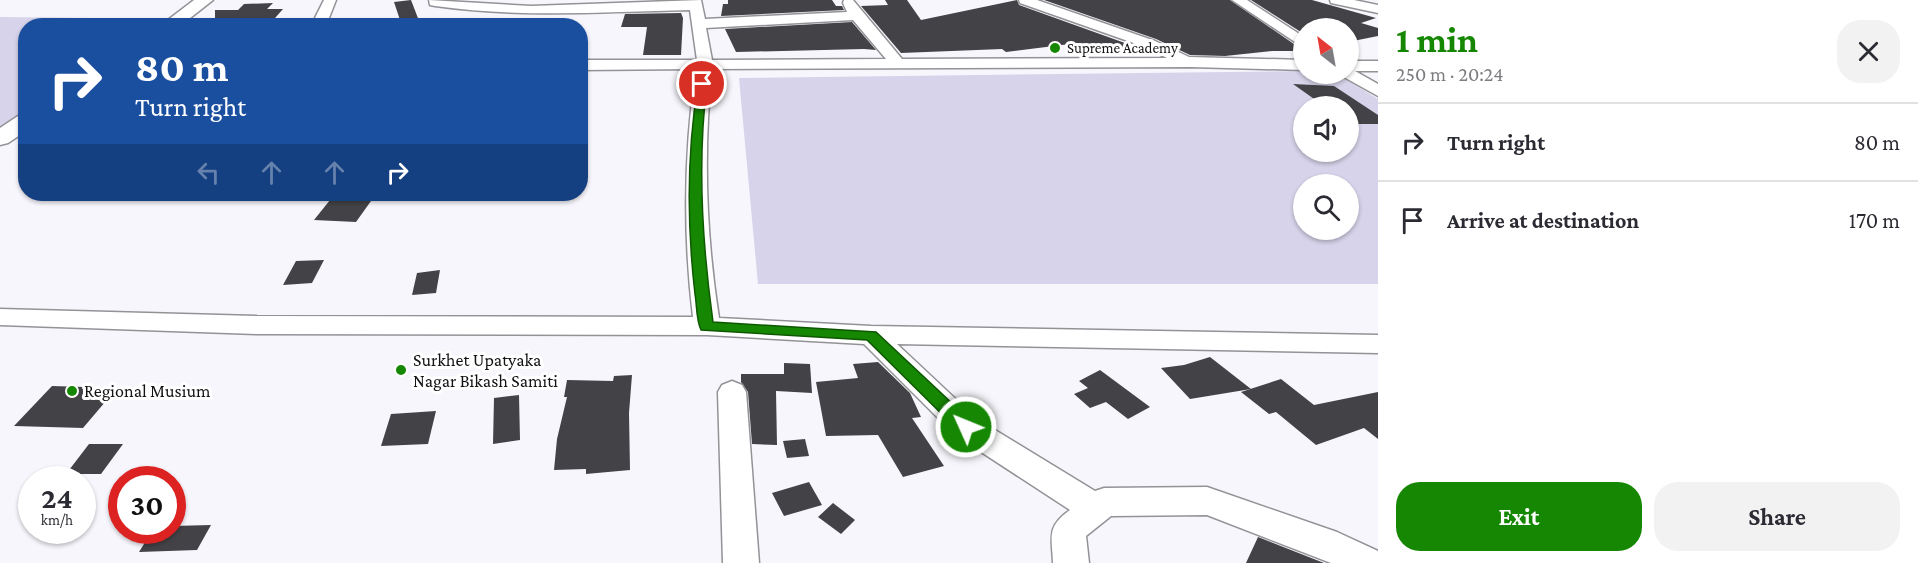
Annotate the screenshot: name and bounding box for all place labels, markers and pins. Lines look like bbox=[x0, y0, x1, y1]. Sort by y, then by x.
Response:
place label: Supreme Academy bbox=[1067, 40, 1178, 57]
marker: Supreme Academy bbox=[1048, 41, 1062, 55]
pin bbox=[676, 58, 727, 109]
place label: Surkhet Upatyaka Nagar Bikash Samiti bbox=[413, 350, 558, 391]
marker: Surkhet Upatyaka Nagar Bikash Samiti bbox=[394, 363, 408, 377]
place label: Regional Musium bbox=[84, 381, 211, 401]
marker: Regional Musium bbox=[65, 384, 79, 398]

